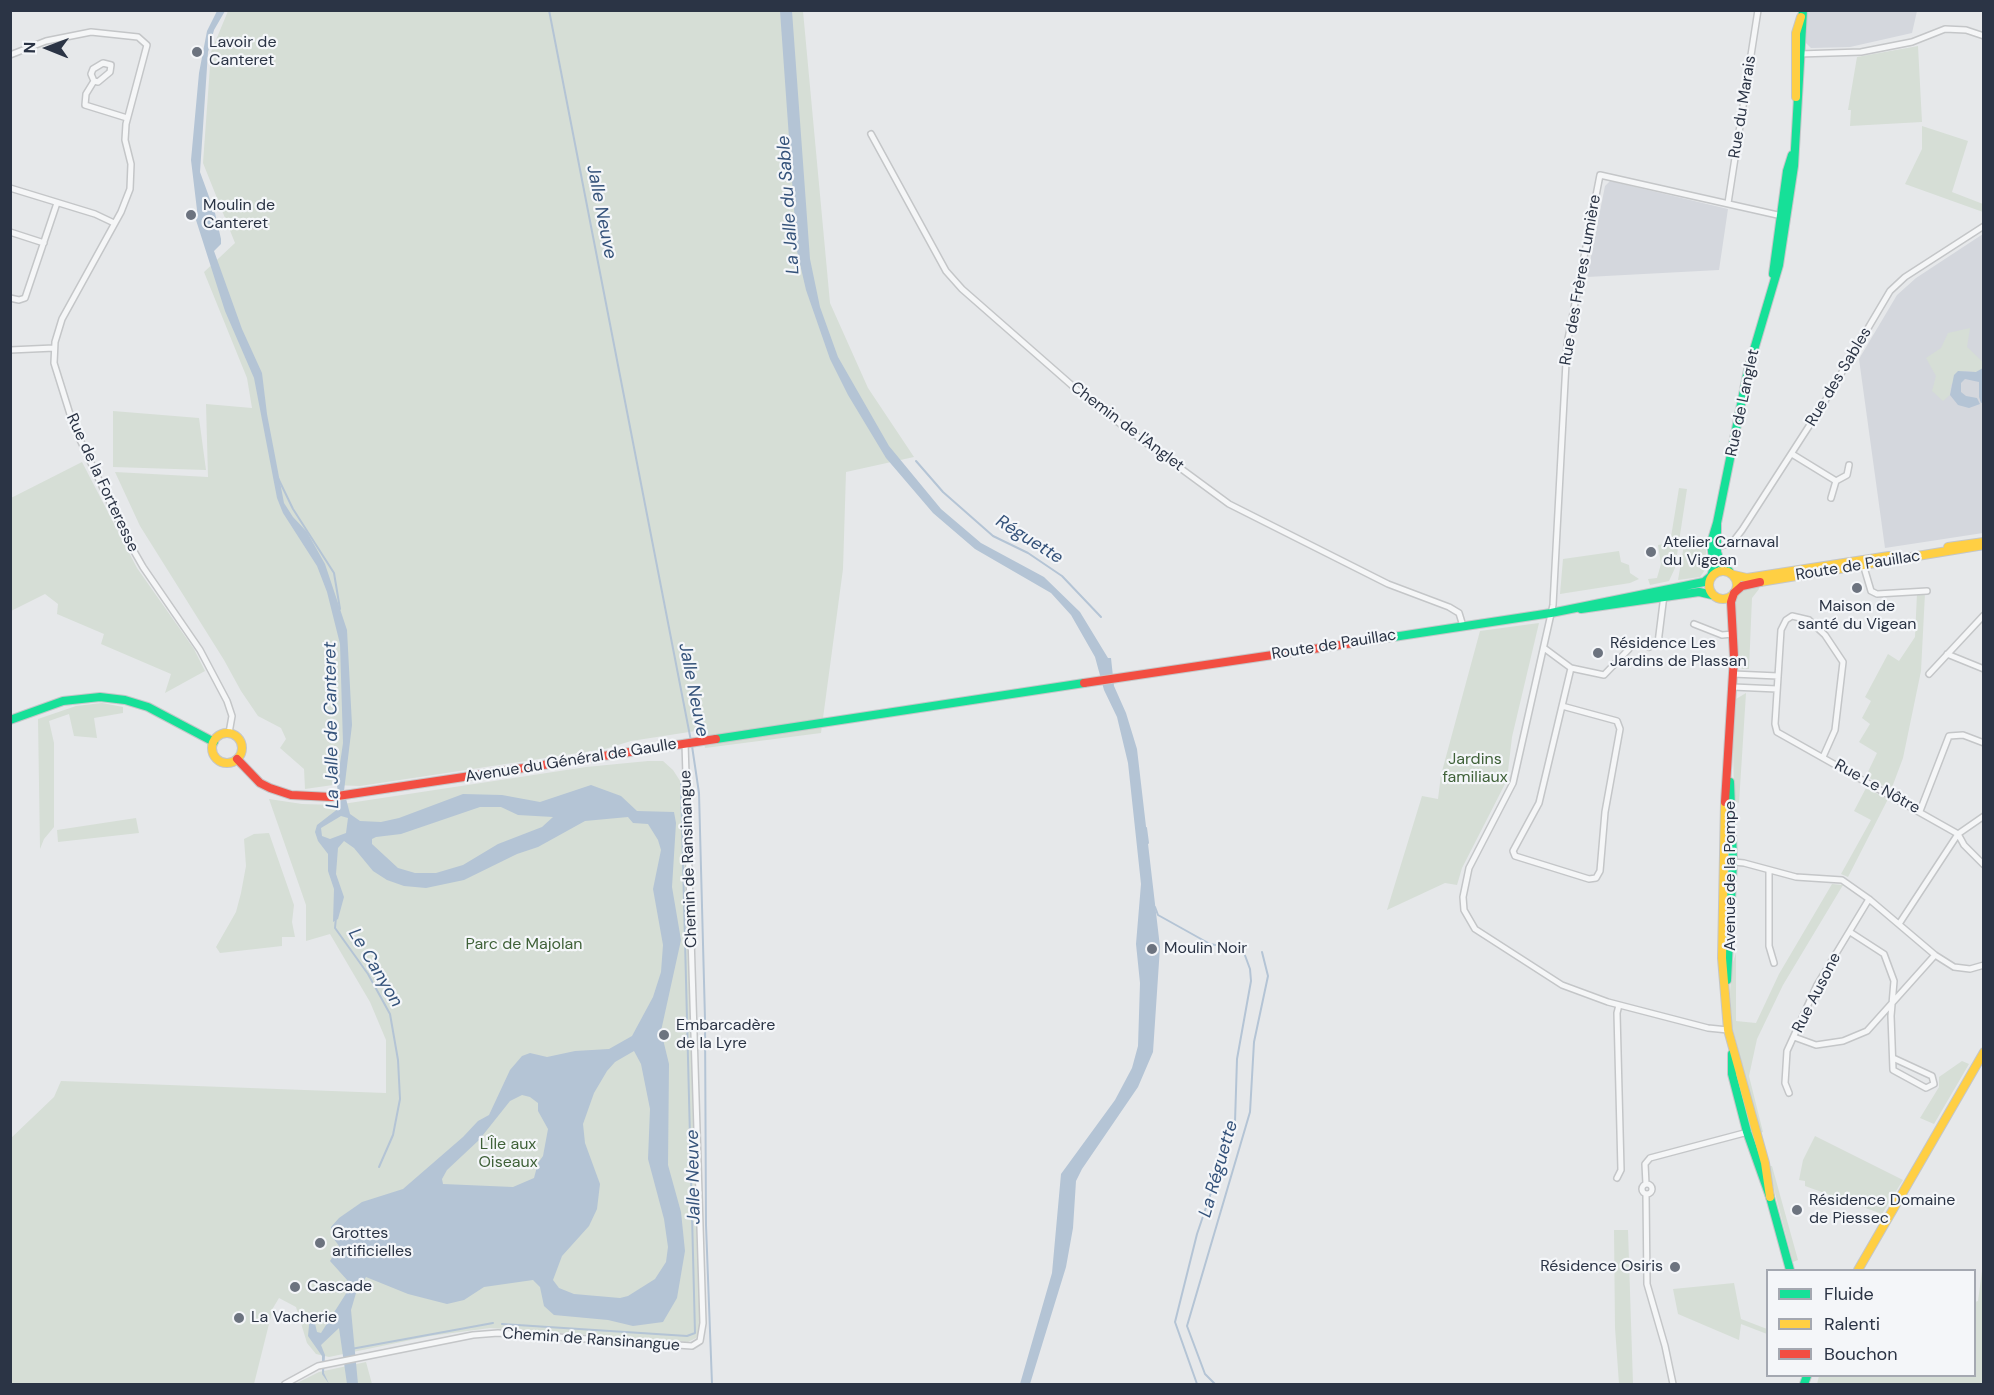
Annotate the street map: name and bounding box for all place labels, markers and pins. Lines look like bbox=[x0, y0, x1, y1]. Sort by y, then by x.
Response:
place label: Lavoir de Canteret bbox=[209, 33, 276, 71]
marker: Lavoir de Canteret bbox=[190, 45, 204, 59]
place label: Moulin de Canteret bbox=[203, 196, 275, 234]
marker: Moulin de Canteret bbox=[184, 208, 198, 222]
place label: Atelier Carnaval du Vigean bbox=[1663, 533, 1779, 571]
marker: Atelier Carnaval du Vigean bbox=[1644, 545, 1658, 559]
marker: Maison de santé du Vigean bbox=[1850, 581, 1864, 595]
place label: Maison de santé du Vigean bbox=[1798, 597, 1916, 635]
place label: Résidence Les Jardins de Plassan bbox=[1610, 634, 1747, 672]
marker: Résidence Les Jardins de Plassan bbox=[1591, 646, 1605, 660]
place label: Moulin Noir bbox=[1164, 939, 1247, 959]
marker: Moulin Noir bbox=[1145, 942, 1159, 956]
place label: Embarcadère de la Lyre bbox=[676, 1016, 775, 1054]
marker: Embarcadère de la Lyre bbox=[657, 1028, 671, 1042]
place label: Résidence Domaine de Piessec bbox=[1809, 1191, 1955, 1229]
marker: Résidence Domaine de Piessec bbox=[1790, 1203, 1804, 1217]
place label: Grottes artificielles bbox=[332, 1224, 412, 1262]
marker: Grottes artificielles bbox=[313, 1236, 327, 1250]
place label: Résidence Osiris bbox=[1540, 1257, 1663, 1277]
marker: Résidence Osiris bbox=[1668, 1260, 1682, 1274]
place label: Cascade bbox=[307, 1277, 372, 1297]
marker: Cascade bbox=[288, 1280, 302, 1294]
place label: La Vacherie bbox=[251, 1308, 337, 1328]
marker: La Vacherie bbox=[232, 1311, 246, 1325]

